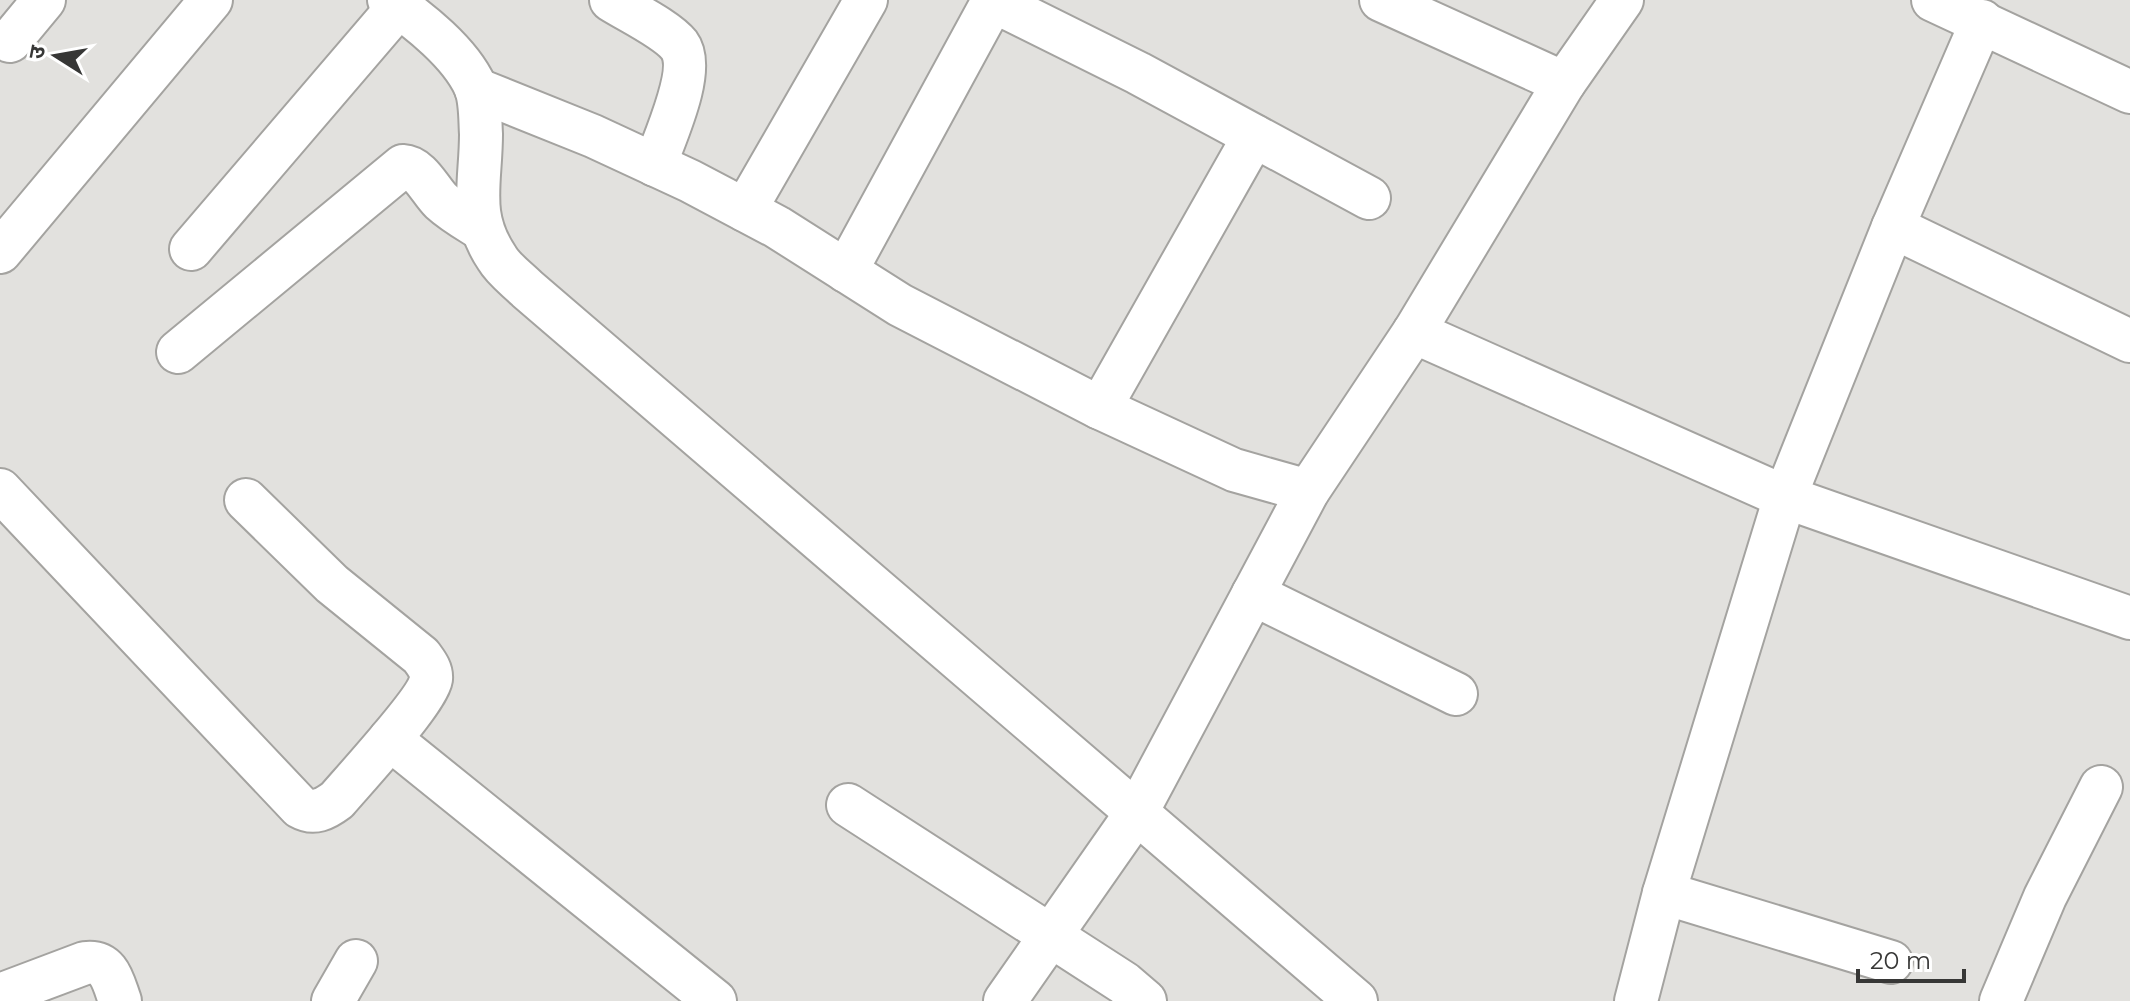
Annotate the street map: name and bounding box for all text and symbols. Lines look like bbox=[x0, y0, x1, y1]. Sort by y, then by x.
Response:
north arrow bbox=[16, 16, 96, 96]
text: उ bbox=[22, 42, 52, 61]
scale bar bbox=[1858, 933, 1964, 983]
text: 20 m bbox=[1870, 946, 1931, 975]

